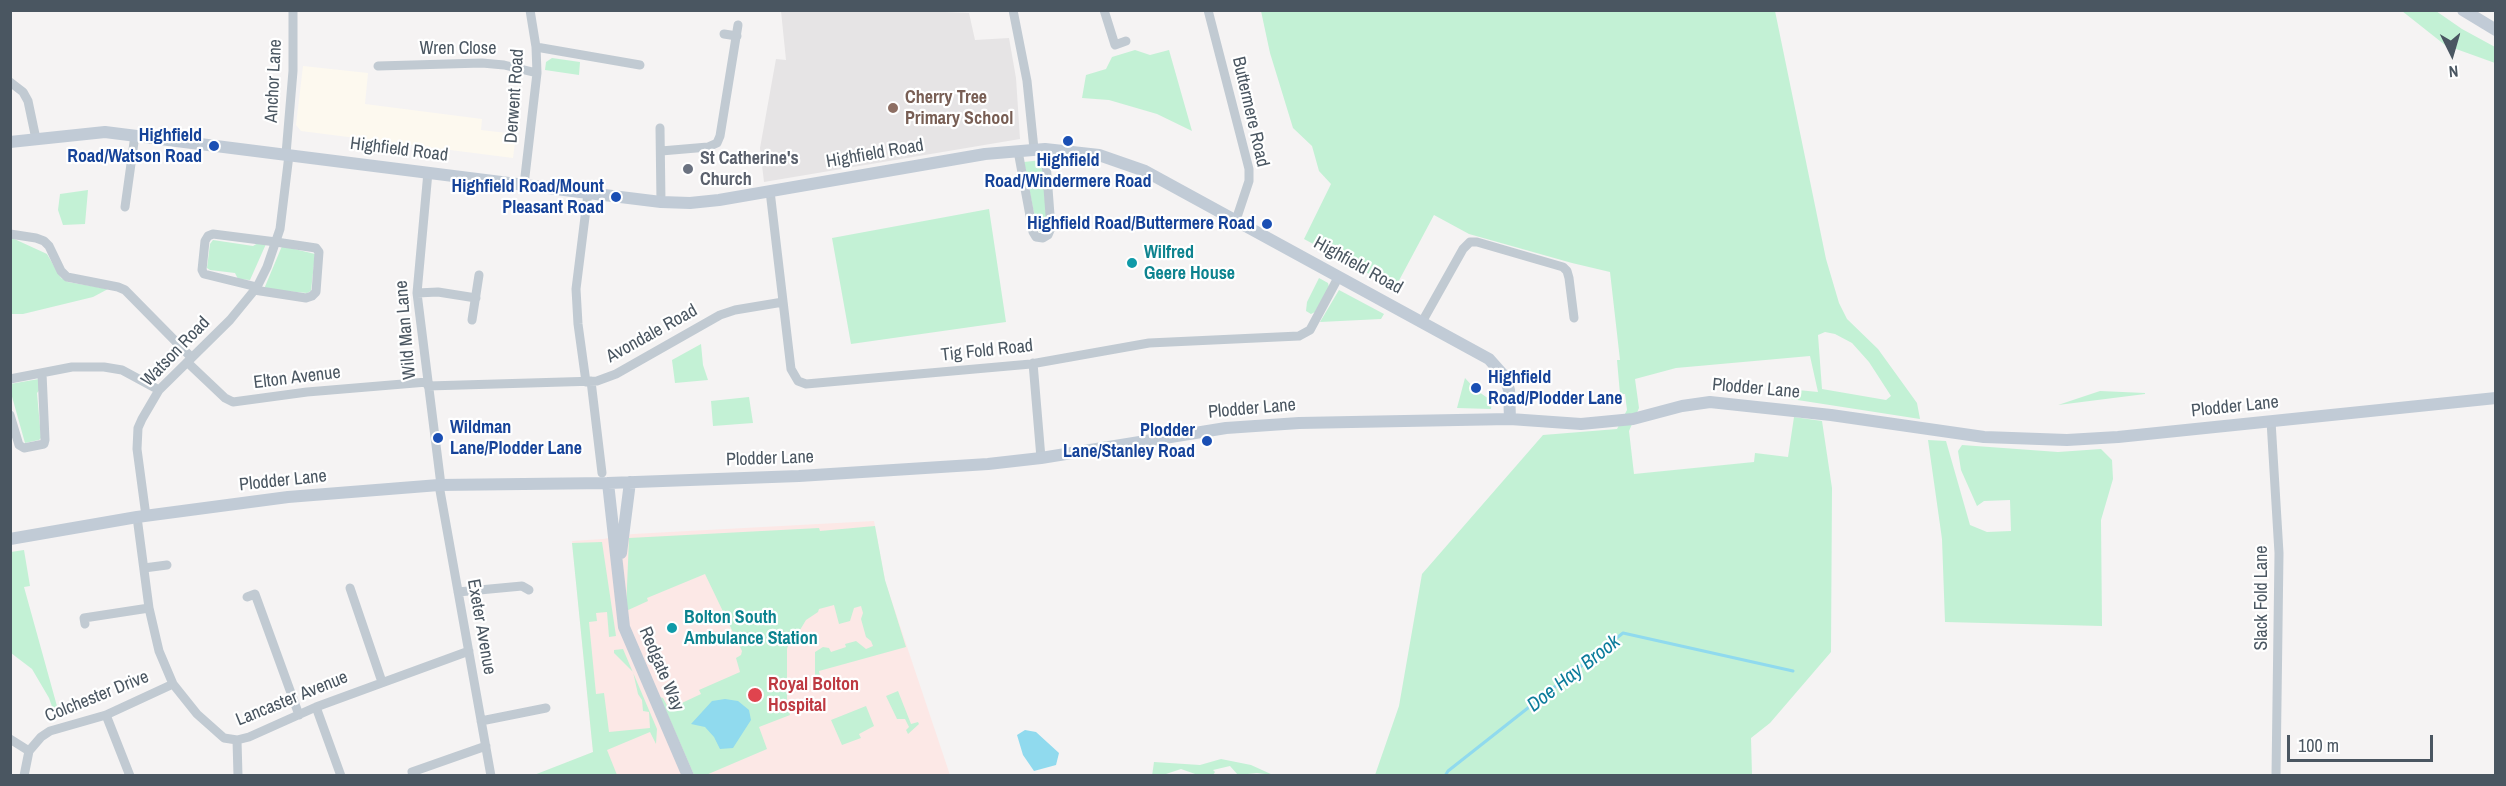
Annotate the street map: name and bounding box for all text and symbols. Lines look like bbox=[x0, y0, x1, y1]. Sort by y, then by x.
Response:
north arrow bbox=[2422, 24, 2482, 84]
street label: Wren Close bbox=[420, 38, 496, 60]
street label: Anchor Lane bbox=[261, 39, 287, 123]
street label: Derwent Road bbox=[501, 48, 529, 144]
street label: Buttermere Road bbox=[1227, 55, 1273, 169]
text: N bbox=[2448, 61, 2459, 83]
place label: Cherry Tree Primary School bbox=[905, 87, 1013, 130]
marker: Cherry Tree Primary School bbox=[886, 101, 900, 115]
place label: Highfield Road/Watson Road bbox=[67, 125, 202, 168]
street label: Highfield Road bbox=[349, 133, 449, 167]
marker: Highfield Road/Windermere Road bbox=[1061, 134, 1075, 148]
street label: Highfield Road bbox=[825, 135, 925, 173]
marker: Highfield Road/Watson Road bbox=[207, 139, 221, 153]
place label: St Catherine's Church bbox=[700, 148, 799, 190]
place label: Highfield Road/Windermere Road bbox=[984, 150, 1152, 192]
marker: St Catherine's Church bbox=[681, 162, 695, 176]
place label: Highfield Road/Mount Pleasant Road bbox=[451, 176, 604, 219]
marker: Highfield Road/Mount Pleasant Road bbox=[609, 190, 623, 204]
place label: Highfield Road/Buttermere Road bbox=[1027, 213, 1255, 235]
marker: Highfield Road/Buttermere Road bbox=[1260, 217, 1274, 231]
street label: Highfield Road bbox=[1310, 233, 1406, 299]
place label: Wilfred Geere House bbox=[1144, 242, 1235, 284]
marker: Wilfred Geere House bbox=[1125, 256, 1139, 270]
street label: Wild Man Lane bbox=[391, 280, 421, 380]
street label: Avondale Road bbox=[603, 300, 701, 368]
street label: Watson Road bbox=[137, 313, 215, 391]
street label: Tig Fold Road bbox=[940, 335, 1034, 367]
street label: Elton Avenue bbox=[252, 362, 342, 394]
place label: Highfield Road/Plodder Lane bbox=[1488, 367, 1623, 410]
street label: Plodder Lane bbox=[1711, 374, 1801, 404]
marker: Highfield Road/Plodder Lane bbox=[1469, 381, 1483, 395]
street label: Plodder Lane bbox=[2190, 392, 2280, 422]
street label: Plodder Lane bbox=[1207, 394, 1297, 424]
place label: Wildman Lane/Plodder Lane bbox=[450, 417, 582, 460]
place label: Plodder Lane/Stanley Road bbox=[1063, 420, 1195, 462]
marker: Wildman Lane/Plodder Lane bbox=[431, 431, 445, 445]
marker: Plodder Lane/Stanley Road bbox=[1200, 434, 1214, 448]
street label: Plodder Lane bbox=[726, 447, 814, 471]
street label: Plodder Lane bbox=[238, 466, 328, 496]
street label: Slack Fold Lane bbox=[2251, 545, 2273, 651]
street label: Exeter Avenue bbox=[462, 578, 500, 676]
place label: Bolton South Ambulance Station bbox=[684, 607, 818, 650]
marker: Bolton South Ambulance Station bbox=[665, 621, 679, 635]
street label: Redgate Way bbox=[634, 624, 688, 714]
water label: Doe Hay Brook bbox=[1523, 630, 1625, 718]
street label: Colchester Drive bbox=[42, 666, 152, 728]
street label: Lancaster Avenue bbox=[233, 667, 351, 731]
place label: Royal Bolton Hospital bbox=[768, 674, 859, 716]
marker: Royal Bolton Hospital bbox=[746, 686, 764, 704]
scale bar bbox=[2290, 723, 2436, 761]
text: 100 m bbox=[2298, 733, 2339, 758]

